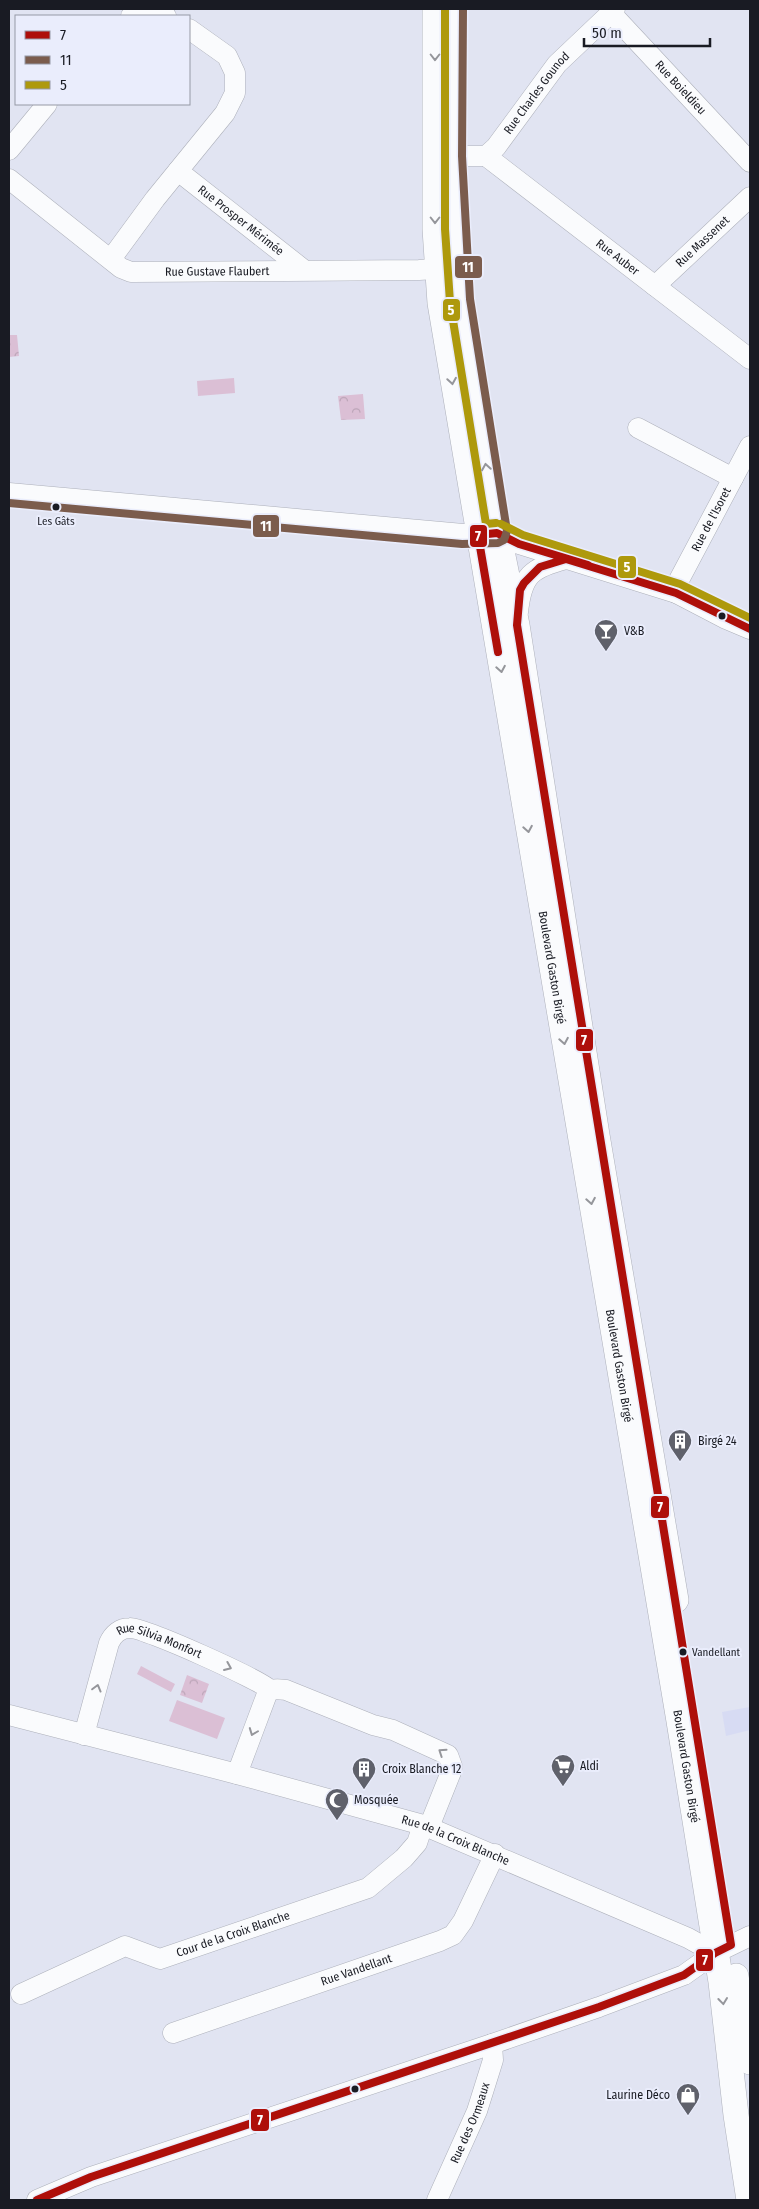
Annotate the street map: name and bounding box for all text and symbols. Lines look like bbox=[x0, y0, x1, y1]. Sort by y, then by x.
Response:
legend bbox=[15, 15, 190, 105]
scale bar bbox=[584, 15, 710, 47]
text: 50 m bbox=[592, 24, 622, 42]
text: 7 bbox=[60, 26, 66, 44]
street label: Rue Charles Gounod bbox=[501, 49, 572, 137]
text: 11 bbox=[60, 51, 72, 69]
one-way arrow bbox=[430, 54, 440, 62]
street label: Rue Boieldieu bbox=[652, 58, 709, 117]
text: 5 bbox=[60, 76, 67, 94]
street label: Rue Prosper Mérimée bbox=[195, 182, 287, 258]
street label: Rue Massenet bbox=[673, 213, 732, 270]
one-way arrow bbox=[430, 216, 440, 224]
street label: Rue Auber bbox=[593, 236, 643, 279]
line badge: 11 bbox=[454, 255, 483, 279]
text: 11 bbox=[462, 259, 474, 276]
street label: Rue Gustave Flaubert bbox=[165, 264, 269, 279]
line badge: 5 bbox=[442, 298, 461, 322]
text: 5 bbox=[448, 302, 455, 319]
one-way arrow bbox=[447, 377, 457, 386]
one-way arrow bbox=[482, 463, 492, 472]
street label: Rue de l'Isoret bbox=[688, 485, 734, 554]
marker: Les Gâts bbox=[51, 502, 61, 512]
line badge: 11 bbox=[252, 514, 280, 538]
place label: Les Gâts bbox=[37, 515, 75, 528]
text: 11 bbox=[260, 518, 272, 535]
line badge: 7 bbox=[469, 524, 488, 548]
text: 7 bbox=[475, 528, 481, 545]
line badge: 5 bbox=[617, 555, 637, 579]
text: 5 bbox=[624, 559, 631, 576]
unlabelled marker bbox=[717, 611, 727, 621]
bar icon: V&B bbox=[593, 618, 619, 652]
place label: V&B bbox=[624, 624, 645, 638]
one-way arrow bbox=[495, 665, 505, 673]
one-way arrow bbox=[522, 825, 532, 834]
street label: Boulevard Gaston Birgé bbox=[536, 910, 568, 1025]
line badge: 7 bbox=[575, 1028, 594, 1052]
text: 7 bbox=[581, 1032, 587, 1049]
one-way arrow bbox=[558, 1037, 568, 1046]
one-way arrow bbox=[585, 1197, 595, 1206]
street label: Boulevard Gaston Birgé bbox=[603, 1308, 636, 1423]
building icon: Birgé 24 bbox=[667, 1428, 693, 1462]
place label: Birgé 24 bbox=[698, 1434, 737, 1448]
line badge: 7 bbox=[650, 1495, 670, 1519]
text: 7 bbox=[657, 1499, 663, 1516]
street label: Rue Silvia Monfort bbox=[114, 1621, 204, 1661]
place label: Vandellant bbox=[692, 1646, 741, 1659]
marker: Vandellant bbox=[678, 1647, 688, 1657]
one-way arrow bbox=[223, 1661, 232, 1671]
one-way arrow bbox=[91, 1684, 102, 1693]
street label: Boulevard Gaston Birgé bbox=[670, 1709, 702, 1824]
one-way arrow bbox=[249, 1727, 259, 1735]
one-way arrow bbox=[438, 1749, 447, 1759]
supermarket icon: Aldi bbox=[550, 1753, 576, 1787]
building icon: Croix Blanche 12 bbox=[351, 1756, 377, 1790]
place label: Aldi bbox=[580, 1759, 599, 1773]
place label: Croix Blanche 12 bbox=[382, 1762, 461, 1776]
mosque icon: Mosquée bbox=[324, 1787, 350, 1821]
place label: Mosquée bbox=[354, 1793, 399, 1807]
street label: Rue de la Croix Blanche bbox=[400, 1812, 512, 1868]
street label: Cour de la Croix Blanche bbox=[174, 1908, 292, 1960]
line badge: 7 bbox=[695, 1948, 714, 1972]
street label: Rue Vandellant bbox=[319, 1951, 394, 1989]
text: 7 bbox=[702, 1952, 708, 1969]
one-way arrow bbox=[717, 1997, 728, 2005]
street label: Rue des Ormeaux bbox=[447, 2080, 493, 2166]
shop icon: Laurine Déco bbox=[675, 2082, 701, 2116]
unlabelled marker bbox=[350, 2084, 360, 2094]
place label: Laurine Déco bbox=[606, 2088, 670, 2102]
line badge: 7 bbox=[250, 2108, 270, 2132]
text: 7 bbox=[257, 2112, 263, 2129]

